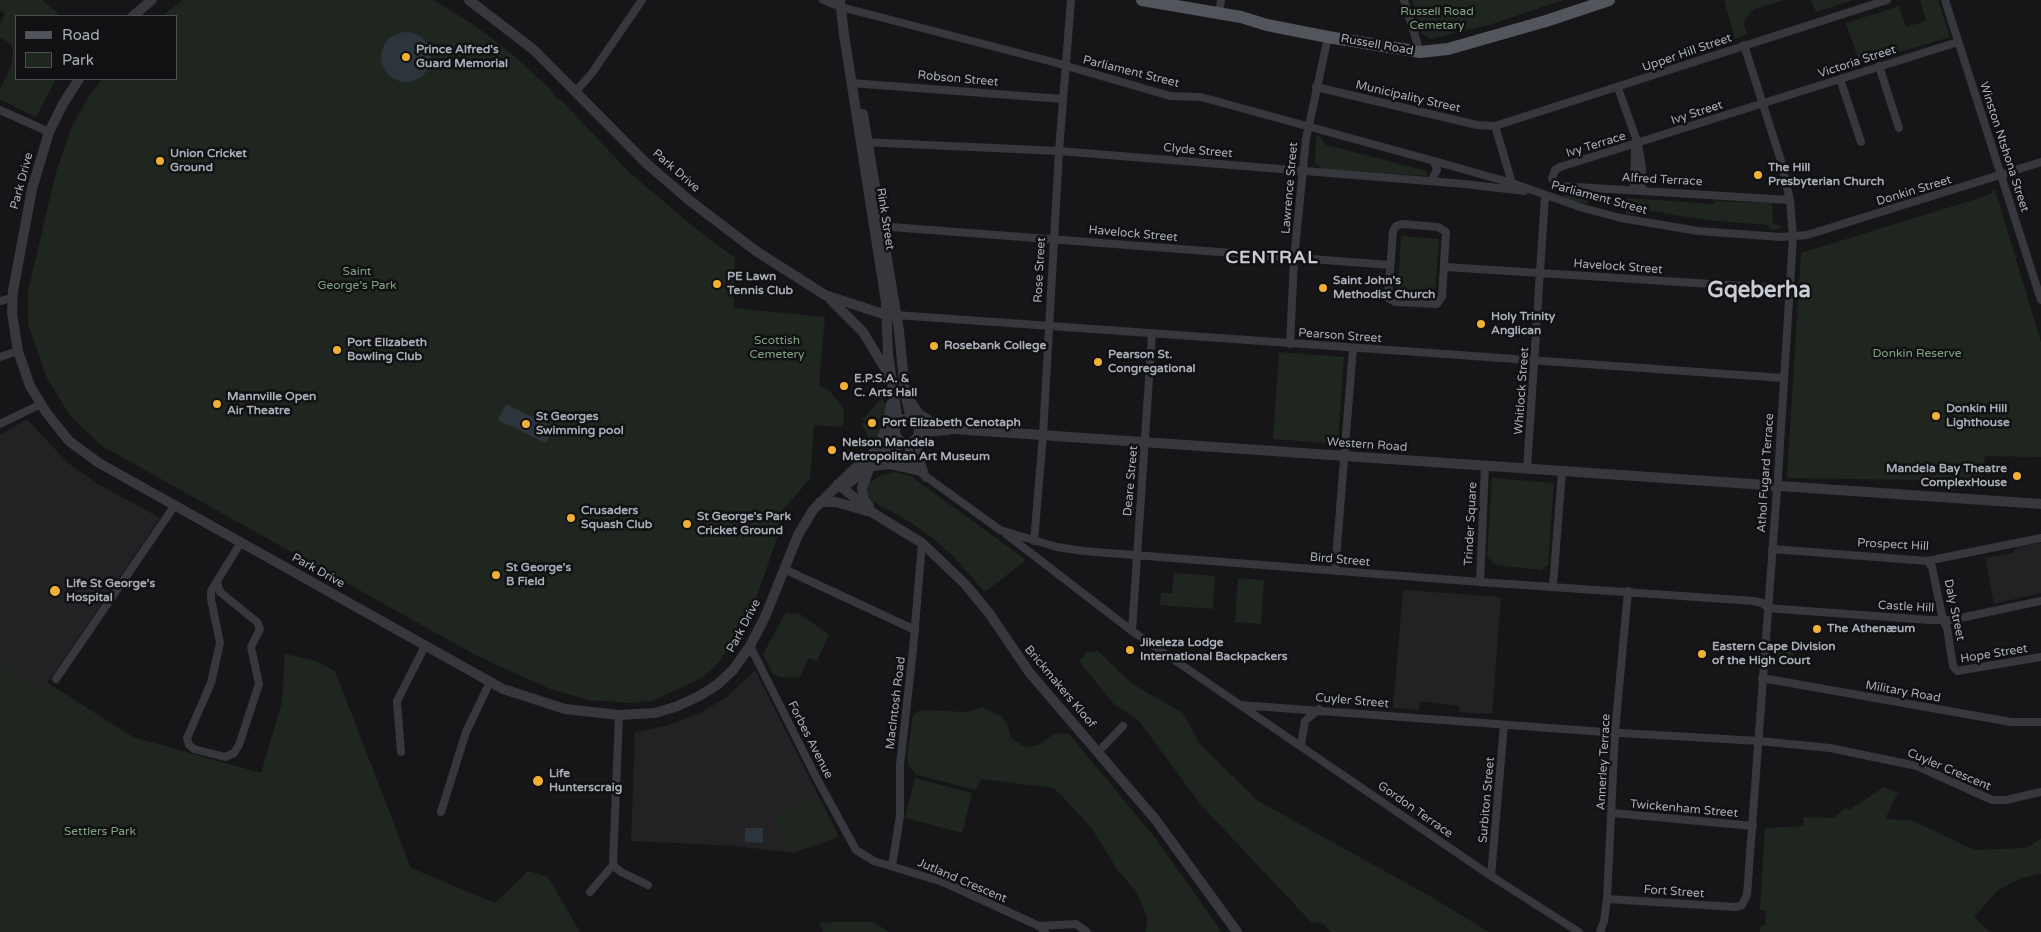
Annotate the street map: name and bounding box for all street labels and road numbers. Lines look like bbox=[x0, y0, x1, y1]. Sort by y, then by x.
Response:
street label: Upper Hill Street bbox=[1640, 31, 1734, 75]
street label: Russell Road bbox=[1340, 32, 1414, 58]
street label: Victoria Street bbox=[1816, 43, 1898, 81]
street label: Parliament Street bbox=[1081, 53, 1181, 91]
street label: Robson Street bbox=[917, 68, 999, 90]
street label: Municipality Street bbox=[1354, 78, 1462, 116]
street label: Winston Ntshona Street bbox=[1976, 80, 2032, 214]
street label: Ivy Street bbox=[1669, 98, 1725, 128]
street label: Ivy Terrace bbox=[1564, 129, 1628, 161]
street label: Clyde Street bbox=[1163, 141, 1233, 161]
street label: Lawrence Street bbox=[1279, 141, 1301, 235]
street label: Park Drive bbox=[649, 146, 703, 196]
street label: Park Drive bbox=[7, 151, 37, 211]
street label: Alfred Terrace bbox=[1621, 171, 1703, 189]
street label: Donkin Street bbox=[1875, 173, 1953, 209]
street label: Parliament Street bbox=[1549, 178, 1649, 218]
street label: Rink Street bbox=[873, 187, 897, 251]
street label: Havelock Street bbox=[1088, 223, 1178, 245]
street label: Rose Street bbox=[1031, 237, 1049, 303]
street label: Havelock Street bbox=[1573, 257, 1663, 277]
street label: Pearson Street bbox=[1298, 326, 1382, 346]
street label: Whitlock Street bbox=[1512, 347, 1532, 435]
street label: Athol Fugard Terrace bbox=[1755, 413, 1777, 533]
street label: Western Road bbox=[1326, 435, 1408, 455]
street label: Deare Street bbox=[1121, 445, 1141, 517]
street label: Trinder Square bbox=[1462, 482, 1480, 566]
street label: Prospect Hill bbox=[1857, 536, 1929, 554]
street label: Bird Street bbox=[1309, 550, 1371, 570]
street label: Park Drive bbox=[289, 551, 347, 591]
street label: Daly Street bbox=[1940, 578, 1968, 642]
street label: Park Drive bbox=[724, 597, 764, 655]
street label: Castle Hill bbox=[1878, 598, 1934, 616]
street label: Hope Street bbox=[1959, 642, 2029, 666]
street label: Brickmakers Kloof bbox=[1021, 643, 1099, 731]
street label: MacIntosh Road bbox=[883, 656, 909, 750]
street label: Military Road bbox=[1864, 678, 1942, 706]
street label: Cuyler Street bbox=[1315, 691, 1389, 711]
street label: Forbes Avenue bbox=[784, 699, 836, 781]
street label: Annerley Terrace bbox=[1594, 713, 1614, 811]
street label: Cuyler Crescent bbox=[1905, 746, 1993, 794]
street label: Surbiton Street bbox=[1476, 756, 1498, 844]
street label: Gordon Terrace bbox=[1375, 779, 1455, 841]
street label: Twickenham Street bbox=[1629, 797, 1739, 821]
street label: Jutland Crescent bbox=[915, 856, 1009, 906]
street label: Fort Street bbox=[1643, 883, 1705, 901]

